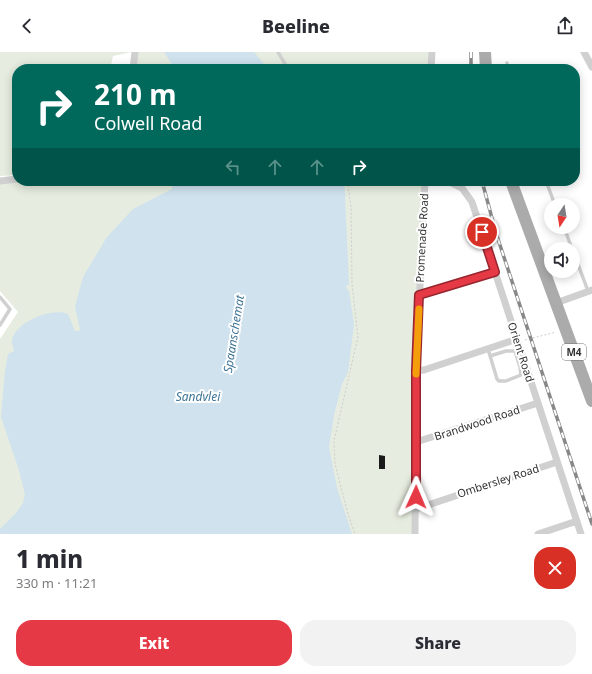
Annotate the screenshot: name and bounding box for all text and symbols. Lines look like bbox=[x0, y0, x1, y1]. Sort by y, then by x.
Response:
text: Beeline bbox=[262, 14, 330, 38]
icon: back bbox=[16, 15, 38, 37]
icon: share bbox=[554, 15, 576, 37]
text: 210 m bbox=[94, 75, 177, 113]
icon: right bbox=[28, 80, 80, 132]
text: Colwell Road bbox=[94, 111, 202, 135]
icon: left bbox=[222, 156, 244, 178]
icon: ahead bbox=[264, 156, 286, 178]
icon: ahead bbox=[306, 156, 328, 178]
icon: right bbox=[348, 156, 370, 178]
street label: Promenade Road bbox=[412, 193, 431, 283]
north arrow bbox=[544, 198, 580, 234]
map controls bbox=[544, 198, 580, 278]
pin bbox=[465, 215, 499, 249]
icon: arrive bbox=[471, 221, 493, 243]
button: sound bbox=[544, 242, 580, 278]
water label: Spaanschemat bbox=[219, 293, 248, 374]
street label: Orient Road bbox=[505, 320, 538, 384]
road number: M4 bbox=[562, 344, 586, 360]
water label: Sandvlei bbox=[176, 388, 221, 405]
street label: Brandwood Road bbox=[432, 402, 522, 443]
street label: Ombersley Road bbox=[455, 460, 541, 501]
position arrow bbox=[395, 476, 437, 518]
text: 1 min bbox=[16, 542, 83, 575]
button: close bbox=[534, 547, 576, 589]
text: 330 m · 11:21 bbox=[16, 574, 97, 592]
button: Exit bbox=[16, 620, 292, 666]
button: Share bbox=[300, 620, 576, 666]

